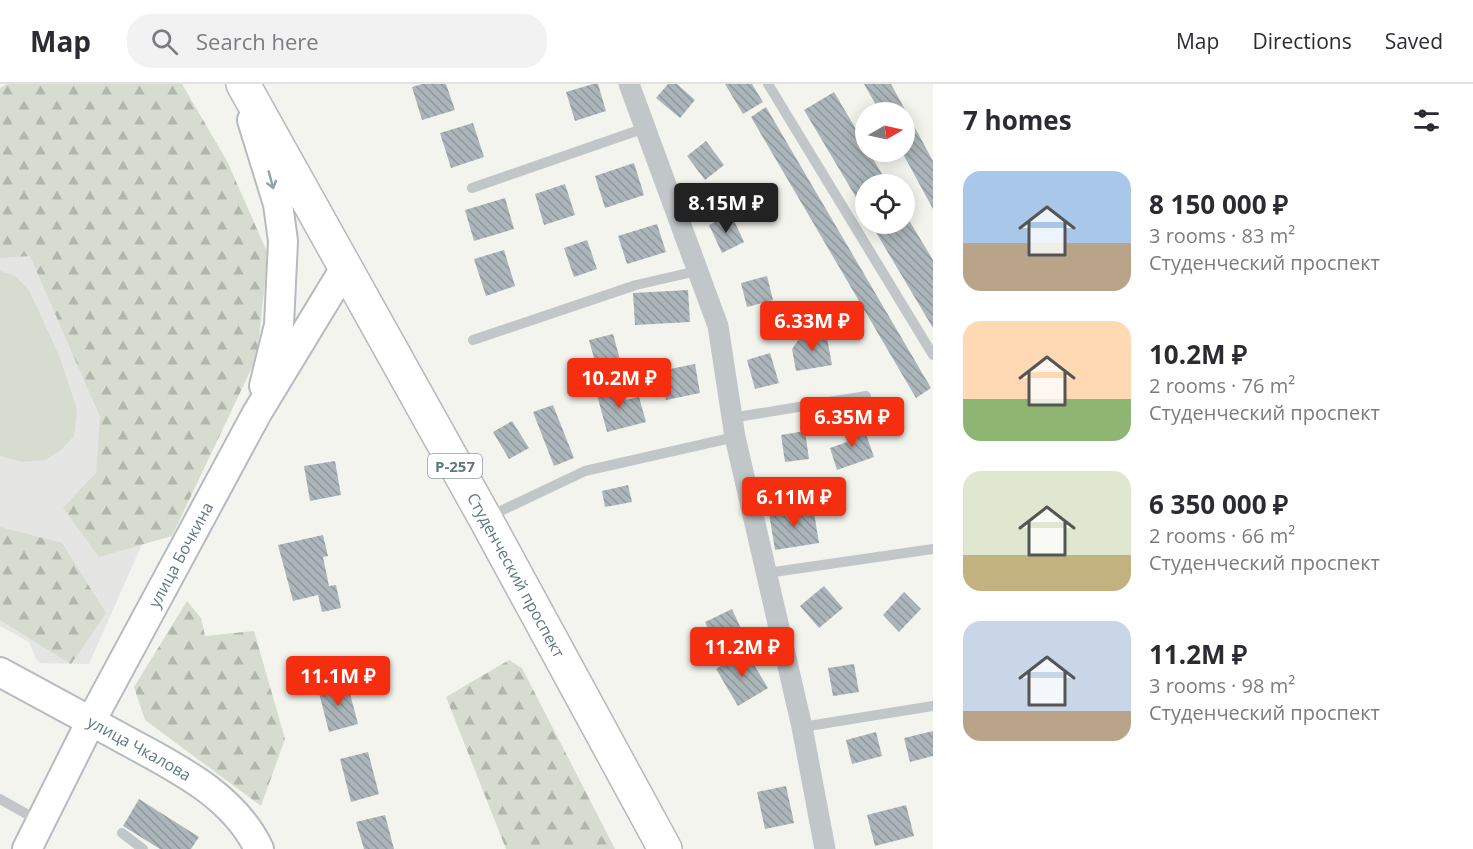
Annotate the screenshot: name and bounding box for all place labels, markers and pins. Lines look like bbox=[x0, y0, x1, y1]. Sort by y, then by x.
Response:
pin: 8.15M ₽ bbox=[671, 183, 781, 234]
pin: 6.33M ₽ bbox=[757, 301, 867, 352]
pin: 10.2M ₽ bbox=[564, 358, 674, 409]
pin: 6.35M ₽ bbox=[797, 397, 907, 448]
pin: 6.11M ₽ bbox=[739, 477, 849, 528]
pin: 11.2M ₽ bbox=[687, 627, 797, 678]
pin: 11.1M ₽ bbox=[283, 656, 393, 707]

